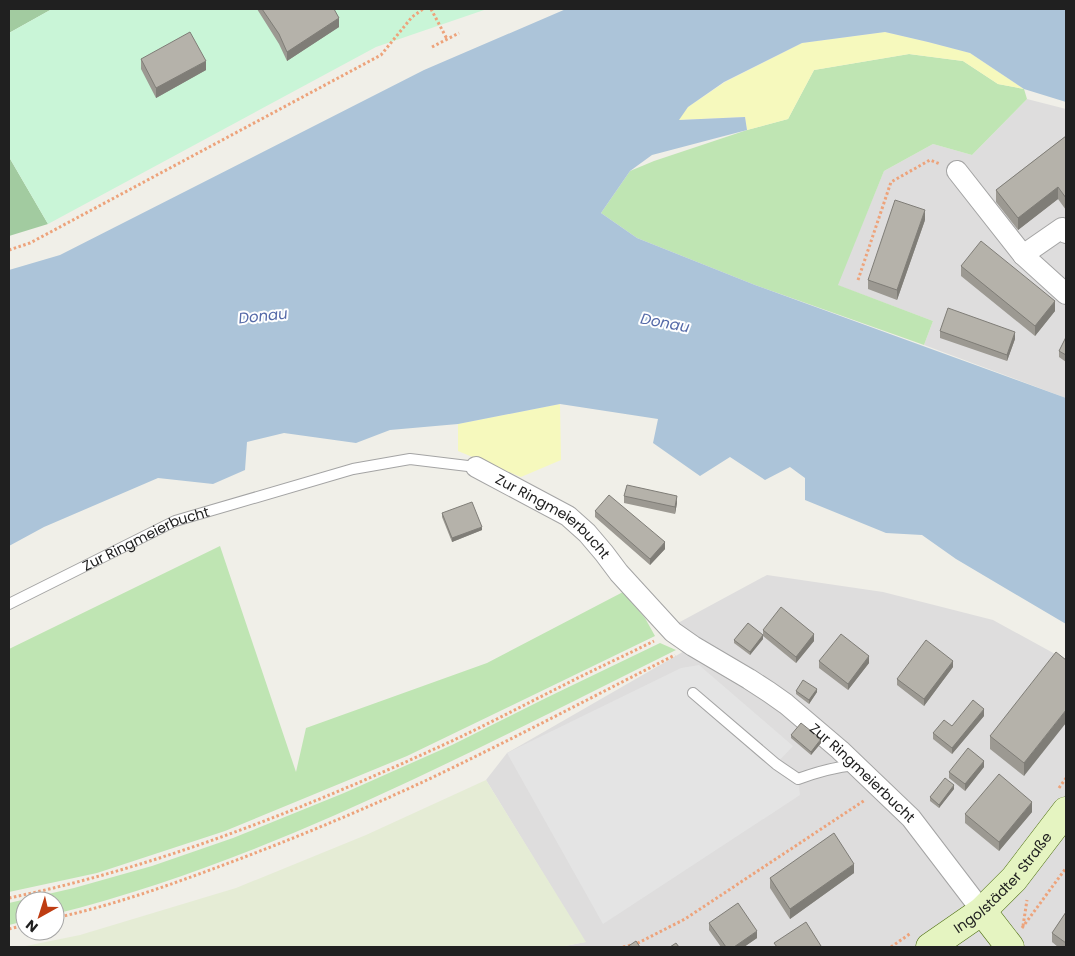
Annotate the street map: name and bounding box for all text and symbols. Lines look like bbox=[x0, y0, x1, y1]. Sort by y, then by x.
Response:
water label: Donau bbox=[237, 302, 289, 329]
water label: Donau bbox=[639, 307, 692, 338]
street label: Zur Ringmeierbucht bbox=[492, 469, 615, 563]
street label: Zur Ringmeierbucht bbox=[79, 502, 212, 576]
street label: Zur Ringmeierbucht bbox=[806, 719, 920, 827]
street label: Ingolstädter Straße bbox=[950, 828, 1057, 938]
north arrow bbox=[15, 891, 65, 941]
text: N bbox=[21, 915, 42, 937]

